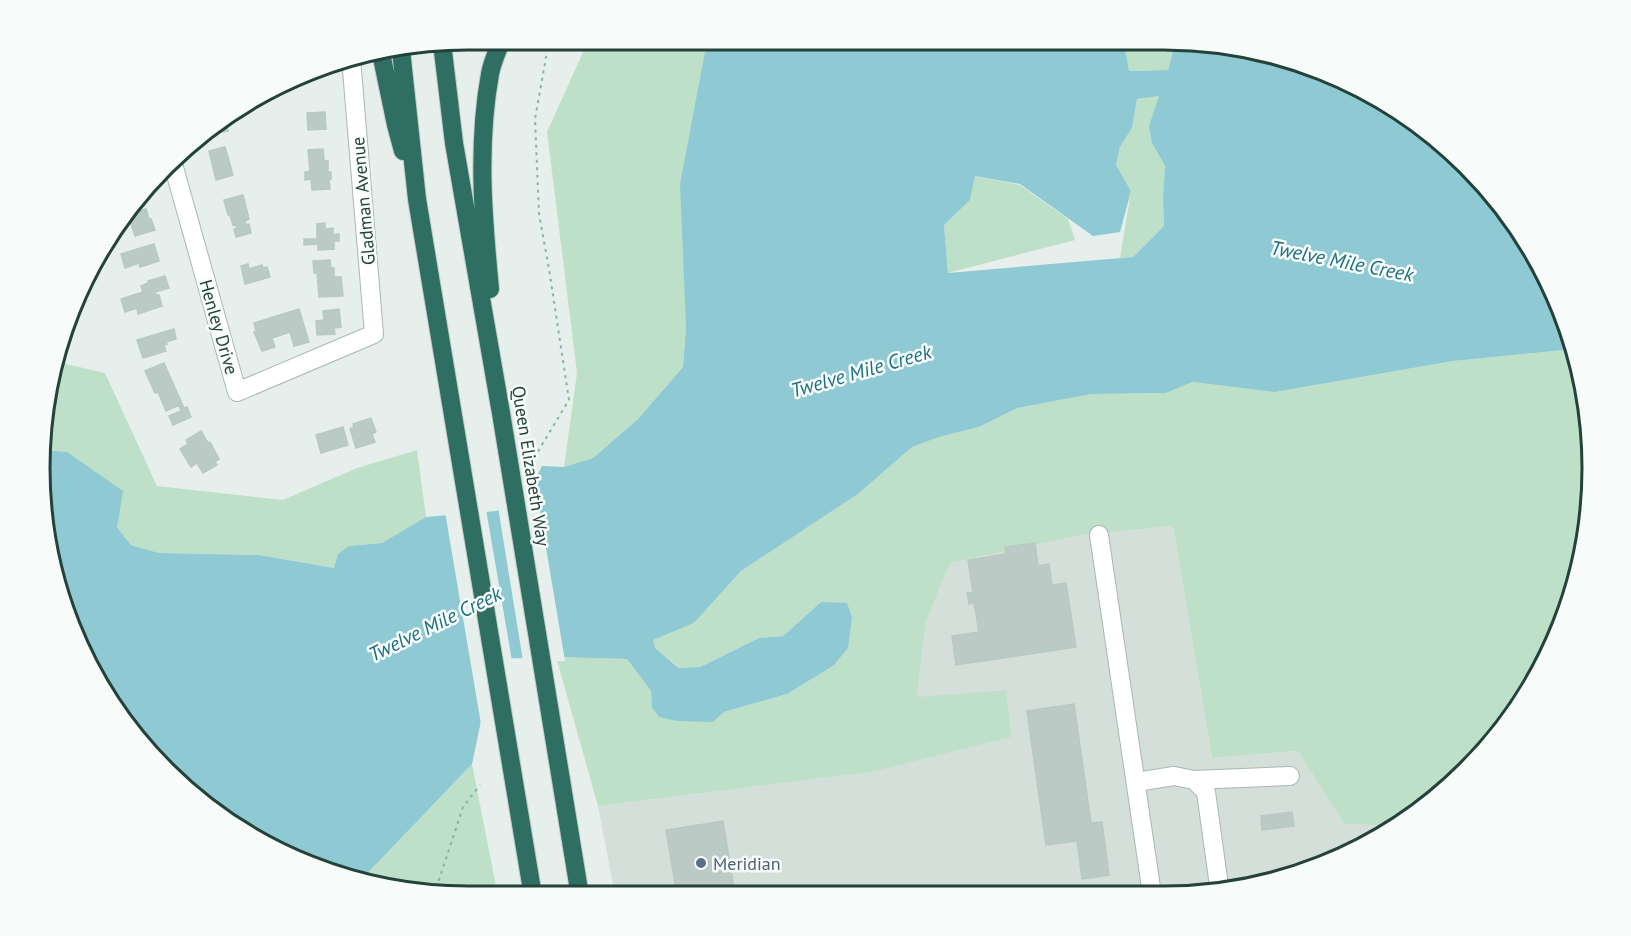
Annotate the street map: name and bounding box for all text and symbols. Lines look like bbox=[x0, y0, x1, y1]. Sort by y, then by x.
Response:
street label: Gladman Avenue bbox=[346, 136, 380, 266]
water label: Twelve Mile Creek bbox=[1268, 234, 1417, 288]
street label: Henley Drive bbox=[194, 277, 244, 377]
water label: Twelve Mile Creek bbox=[788, 338, 935, 403]
street label: Queen Elizabeth Way bbox=[507, 384, 555, 549]
water label: Twelve Mile Creek bbox=[364, 580, 507, 667]
place label: Meridian bbox=[713, 852, 781, 875]
marker: Meridian bbox=[694, 856, 708, 870]

